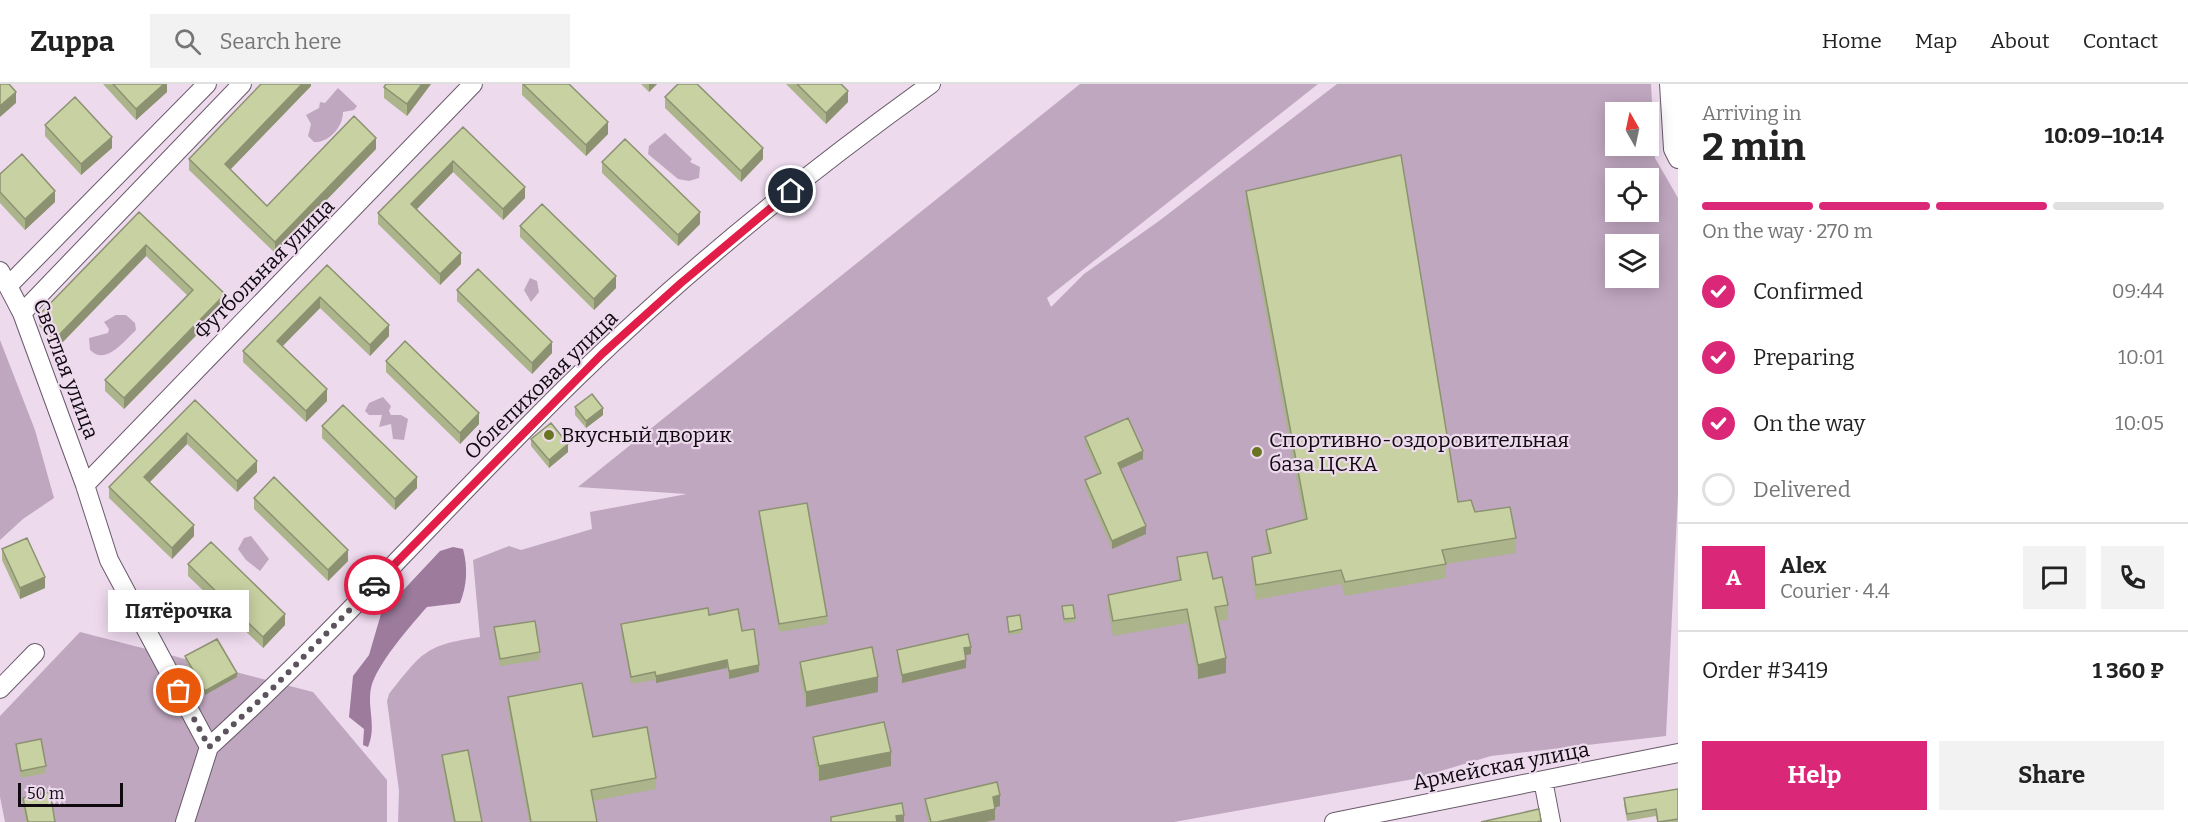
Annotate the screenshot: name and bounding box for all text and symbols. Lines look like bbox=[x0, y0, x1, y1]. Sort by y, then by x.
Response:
search box bbox=[150, 14, 570, 68]
text: Zuppa bbox=[30, 25, 114, 58]
icon: search bbox=[171, 25, 204, 58]
text: Search here bbox=[219, 28, 342, 55]
text: Home bbox=[1822, 28, 1882, 54]
text: Map bbox=[1915, 28, 1957, 54]
text: About bbox=[1990, 28, 2050, 54]
text: Contact bbox=[2083, 28, 2158, 54]
text: Arriving in bbox=[1702, 101, 1801, 125]
north arrow bbox=[1605, 102, 1659, 156]
map controls bbox=[1605, 102, 1659, 288]
text: 10:09–10:14 bbox=[2045, 122, 2164, 149]
text: 2 min bbox=[1702, 124, 1806, 170]
pin bbox=[765, 165, 816, 216]
button: locate bbox=[1605, 168, 1659, 222]
icon: home bbox=[774, 174, 807, 207]
street label: Футбольная улица bbox=[188, 193, 340, 345]
text: On the way · 270 m bbox=[1702, 219, 1873, 243]
button: layers bbox=[1605, 234, 1659, 288]
icon: check bbox=[1702, 275, 1735, 308]
text: Confirmed bbox=[1753, 278, 1863, 305]
text: 09:44 bbox=[2112, 279, 2164, 303]
street label: Светлая улица bbox=[27, 295, 105, 443]
street label: Облепиховая улица bbox=[459, 305, 624, 465]
icon: check bbox=[1702, 341, 1735, 374]
text: Preparing bbox=[1753, 344, 1855, 371]
text: 10:01 bbox=[2118, 345, 2164, 369]
icon: check bbox=[1702, 407, 1735, 440]
text: On the way bbox=[1753, 410, 1865, 437]
text: 10:05 bbox=[2115, 411, 2164, 435]
place label: Вкусный дворик bbox=[561, 422, 732, 448]
place label: Спортивно-оздоровительная база ЦСКА bbox=[1269, 427, 1569, 477]
marker: Вкусный дворик bbox=[542, 428, 556, 442]
marker: Спортивно-оздоровительная база ЦСКА bbox=[1250, 445, 1264, 459]
text: Delivered bbox=[1753, 476, 1851, 503]
button: chat bbox=[2023, 546, 2086, 609]
button: phone bbox=[2101, 546, 2164, 609]
text: Alex bbox=[1780, 552, 1826, 579]
courier bbox=[344, 555, 404, 615]
text: A bbox=[1726, 564, 1741, 591]
icon: car bbox=[358, 569, 391, 602]
text: Courier · 4.4 bbox=[1780, 579, 1890, 603]
callout: Пятёрочка bbox=[108, 589, 249, 631]
text: Пятёрочка bbox=[125, 599, 232, 623]
text: Order #3419 bbox=[1702, 657, 1828, 684]
text: 1 360 ₽ bbox=[2092, 657, 2164, 684]
pin bbox=[153, 665, 204, 716]
icon: bag bbox=[162, 674, 195, 707]
street label: Армейская улица bbox=[1410, 736, 1592, 796]
button: Help bbox=[1702, 741, 1927, 810]
button: Share bbox=[1939, 741, 2164, 810]
scale bar bbox=[18, 780, 123, 808]
text: 50 m bbox=[27, 784, 64, 803]

